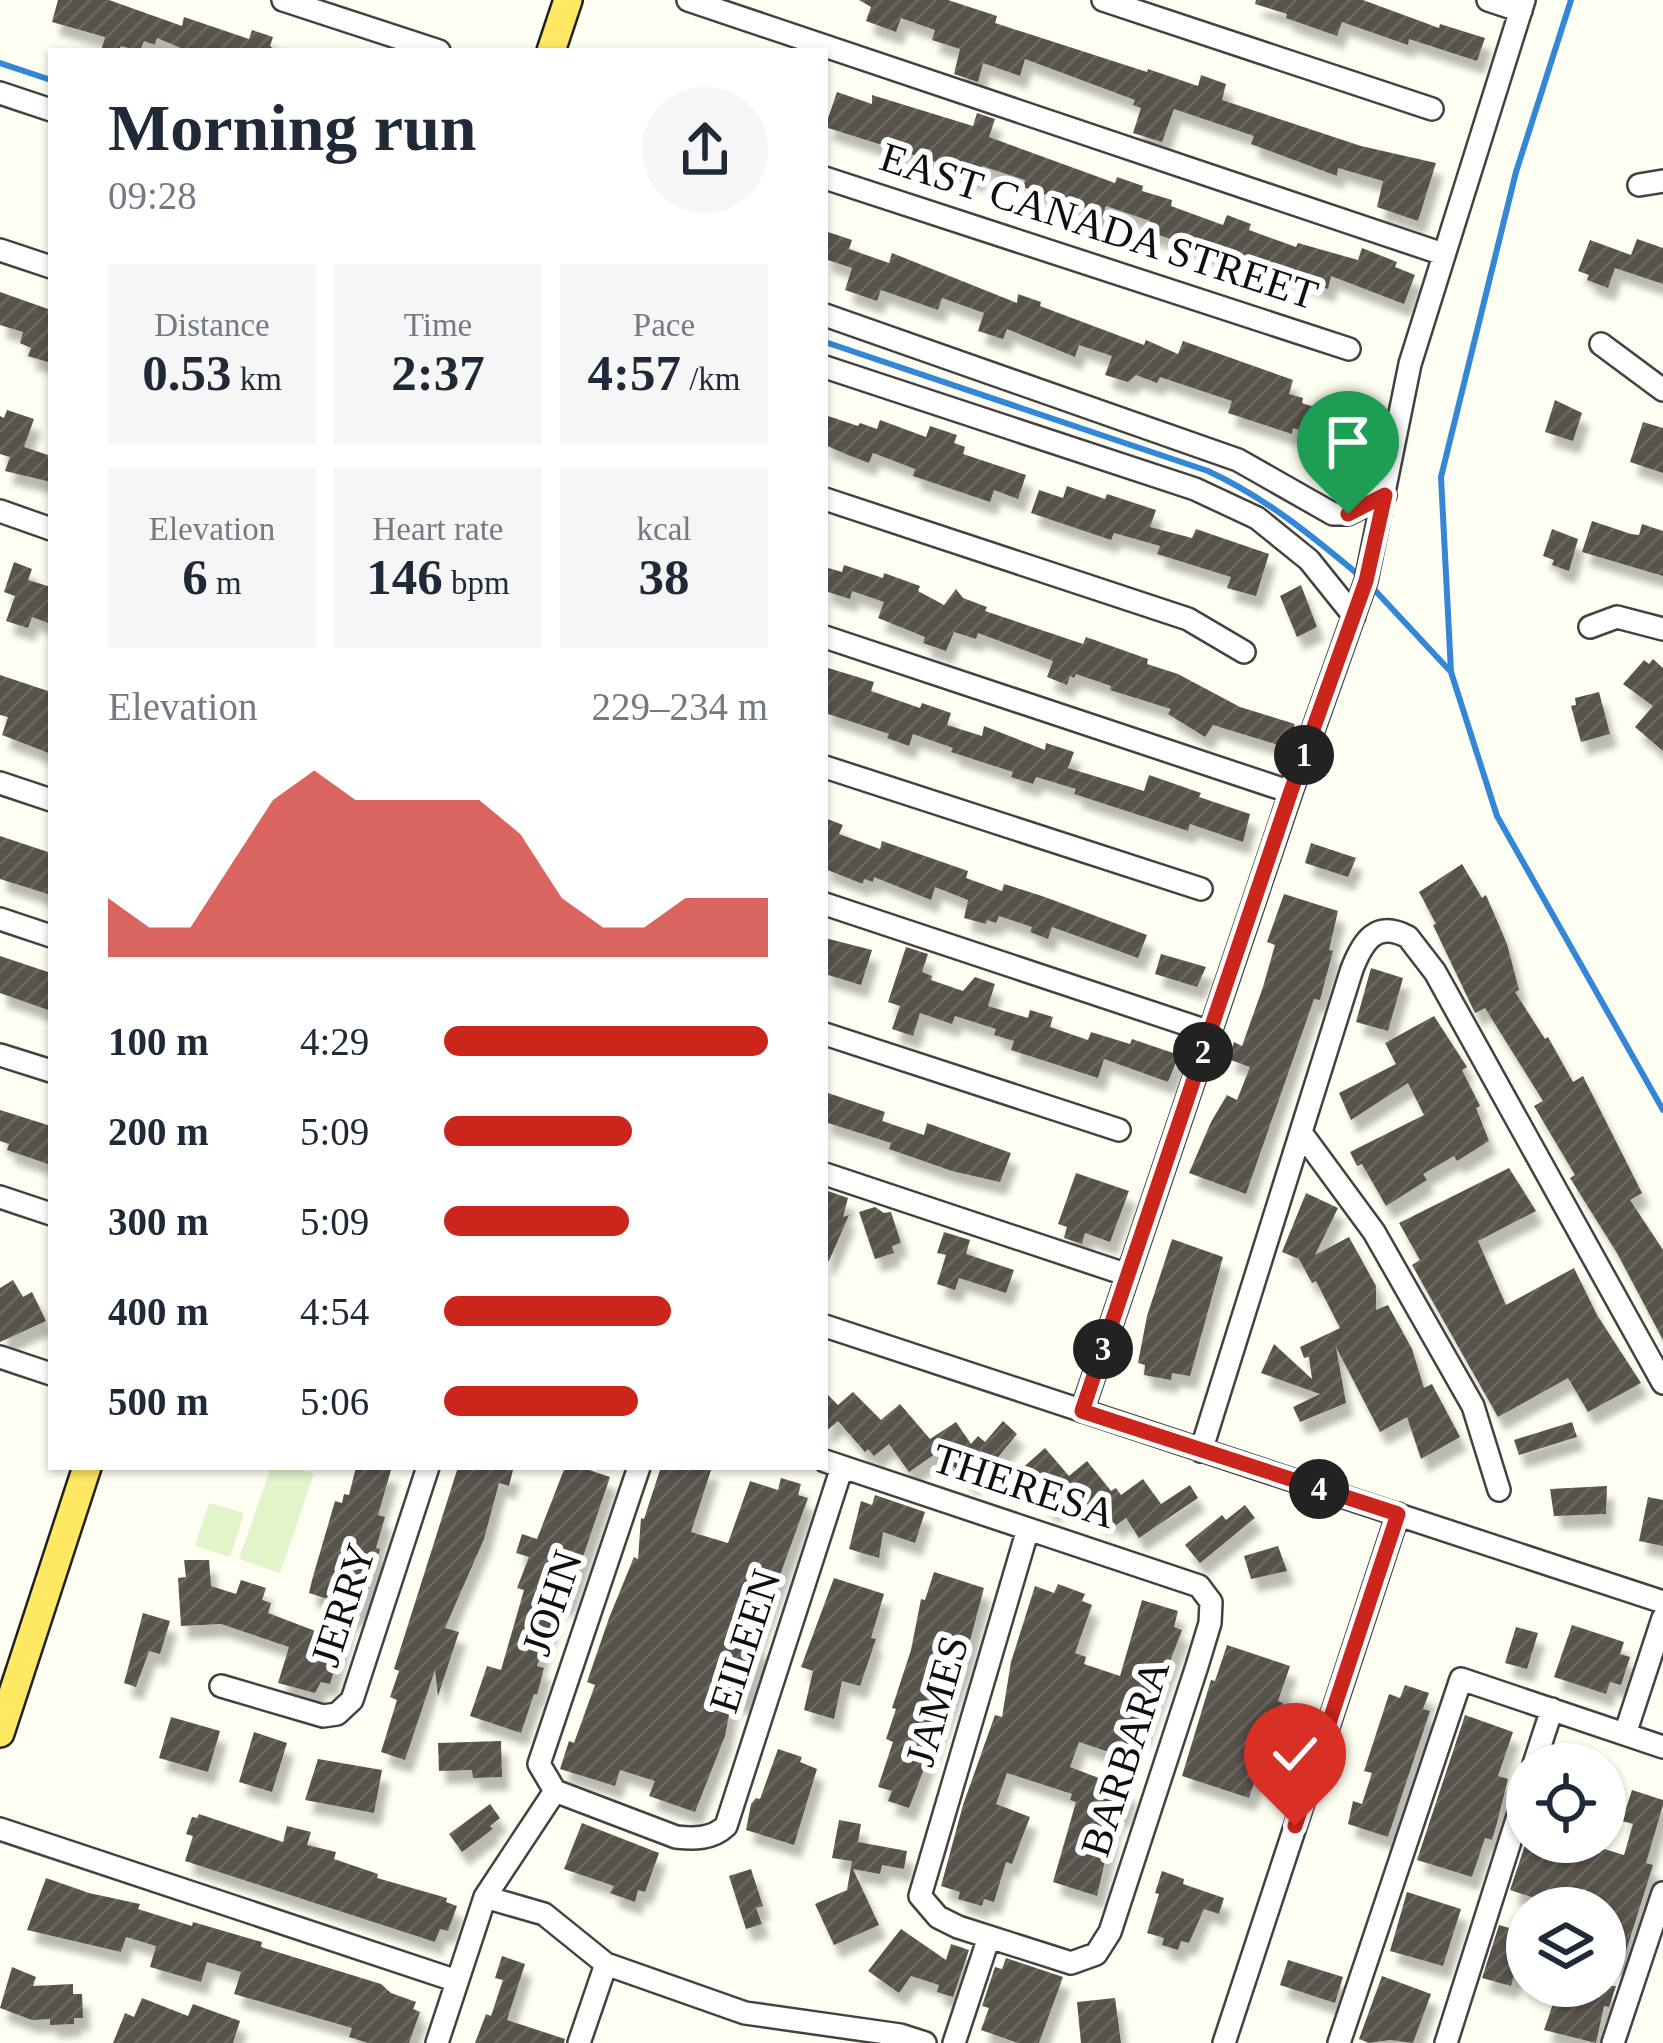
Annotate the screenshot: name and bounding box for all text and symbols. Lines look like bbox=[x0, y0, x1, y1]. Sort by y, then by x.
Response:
button: share bbox=[642, 87, 768, 213]
text: Morning run bbox=[108, 91, 477, 164]
street label: EAST CANADA STREET bbox=[875, 134, 1323, 318]
text: 09:28 bbox=[108, 174, 197, 217]
text: Distance bbox=[154, 307, 270, 343]
text: Time bbox=[404, 307, 472, 343]
text: Pace bbox=[633, 307, 695, 343]
text: 0.53 bbox=[142, 345, 231, 401]
text: 2:37 bbox=[391, 345, 485, 401]
text: 4:57 bbox=[587, 345, 681, 401]
text: km bbox=[231, 361, 282, 397]
text: /km bbox=[681, 361, 741, 397]
pin bbox=[1297, 391, 1399, 514]
icon: arrive bbox=[1315, 409, 1381, 475]
text: Elevation bbox=[149, 511, 275, 547]
text: Heart rate bbox=[373, 511, 504, 547]
text: kcal bbox=[637, 511, 691, 547]
text: 6 bbox=[182, 549, 208, 605]
text: 146 bbox=[366, 549, 443, 605]
text: 38 bbox=[639, 549, 690, 605]
text: m bbox=[208, 565, 242, 601]
text: bpm bbox=[443, 565, 510, 601]
text: Elevation bbox=[108, 685, 257, 728]
text: 229–234 m bbox=[591, 685, 768, 728]
pin: 1 bbox=[1274, 725, 1334, 785]
text: 1 bbox=[1296, 737, 1312, 773]
text: 100 m bbox=[108, 1020, 209, 1063]
text: 4:29 bbox=[300, 1020, 369, 1063]
pin: 2 bbox=[1173, 1022, 1233, 1082]
text: 2 bbox=[1195, 1034, 1211, 1070]
text: 200 m bbox=[108, 1110, 209, 1153]
text: 5:09 bbox=[300, 1110, 369, 1153]
text: 300 m bbox=[108, 1200, 209, 1243]
text: 5:09 bbox=[300, 1200, 369, 1243]
text: 400 m bbox=[108, 1290, 209, 1333]
text: 4:54 bbox=[300, 1290, 369, 1333]
pin: 3 bbox=[1073, 1319, 1133, 1379]
text: 3 bbox=[1095, 1331, 1111, 1367]
text: 500 m bbox=[108, 1380, 209, 1423]
text: 5:06 bbox=[300, 1380, 369, 1423]
street label: THERESA bbox=[927, 1435, 1122, 1537]
pin: 4 bbox=[1289, 1459, 1349, 1519]
text: 4 bbox=[1311, 1471, 1327, 1507]
street label: JERRY bbox=[302, 1538, 384, 1672]
street label: JOHN bbox=[513, 1545, 591, 1661]
street label: EILEEN bbox=[700, 1564, 790, 1718]
street label: JAMES bbox=[897, 1631, 977, 1771]
street label: BARBARA bbox=[1072, 1654, 1178, 1862]
pin bbox=[1244, 1703, 1346, 1826]
icon: check bbox=[1262, 1721, 1328, 1787]
map controls bbox=[1506, 1743, 1626, 2007]
button: locate bbox=[1506, 1743, 1626, 1863]
button: layers bbox=[1506, 1887, 1626, 2007]

